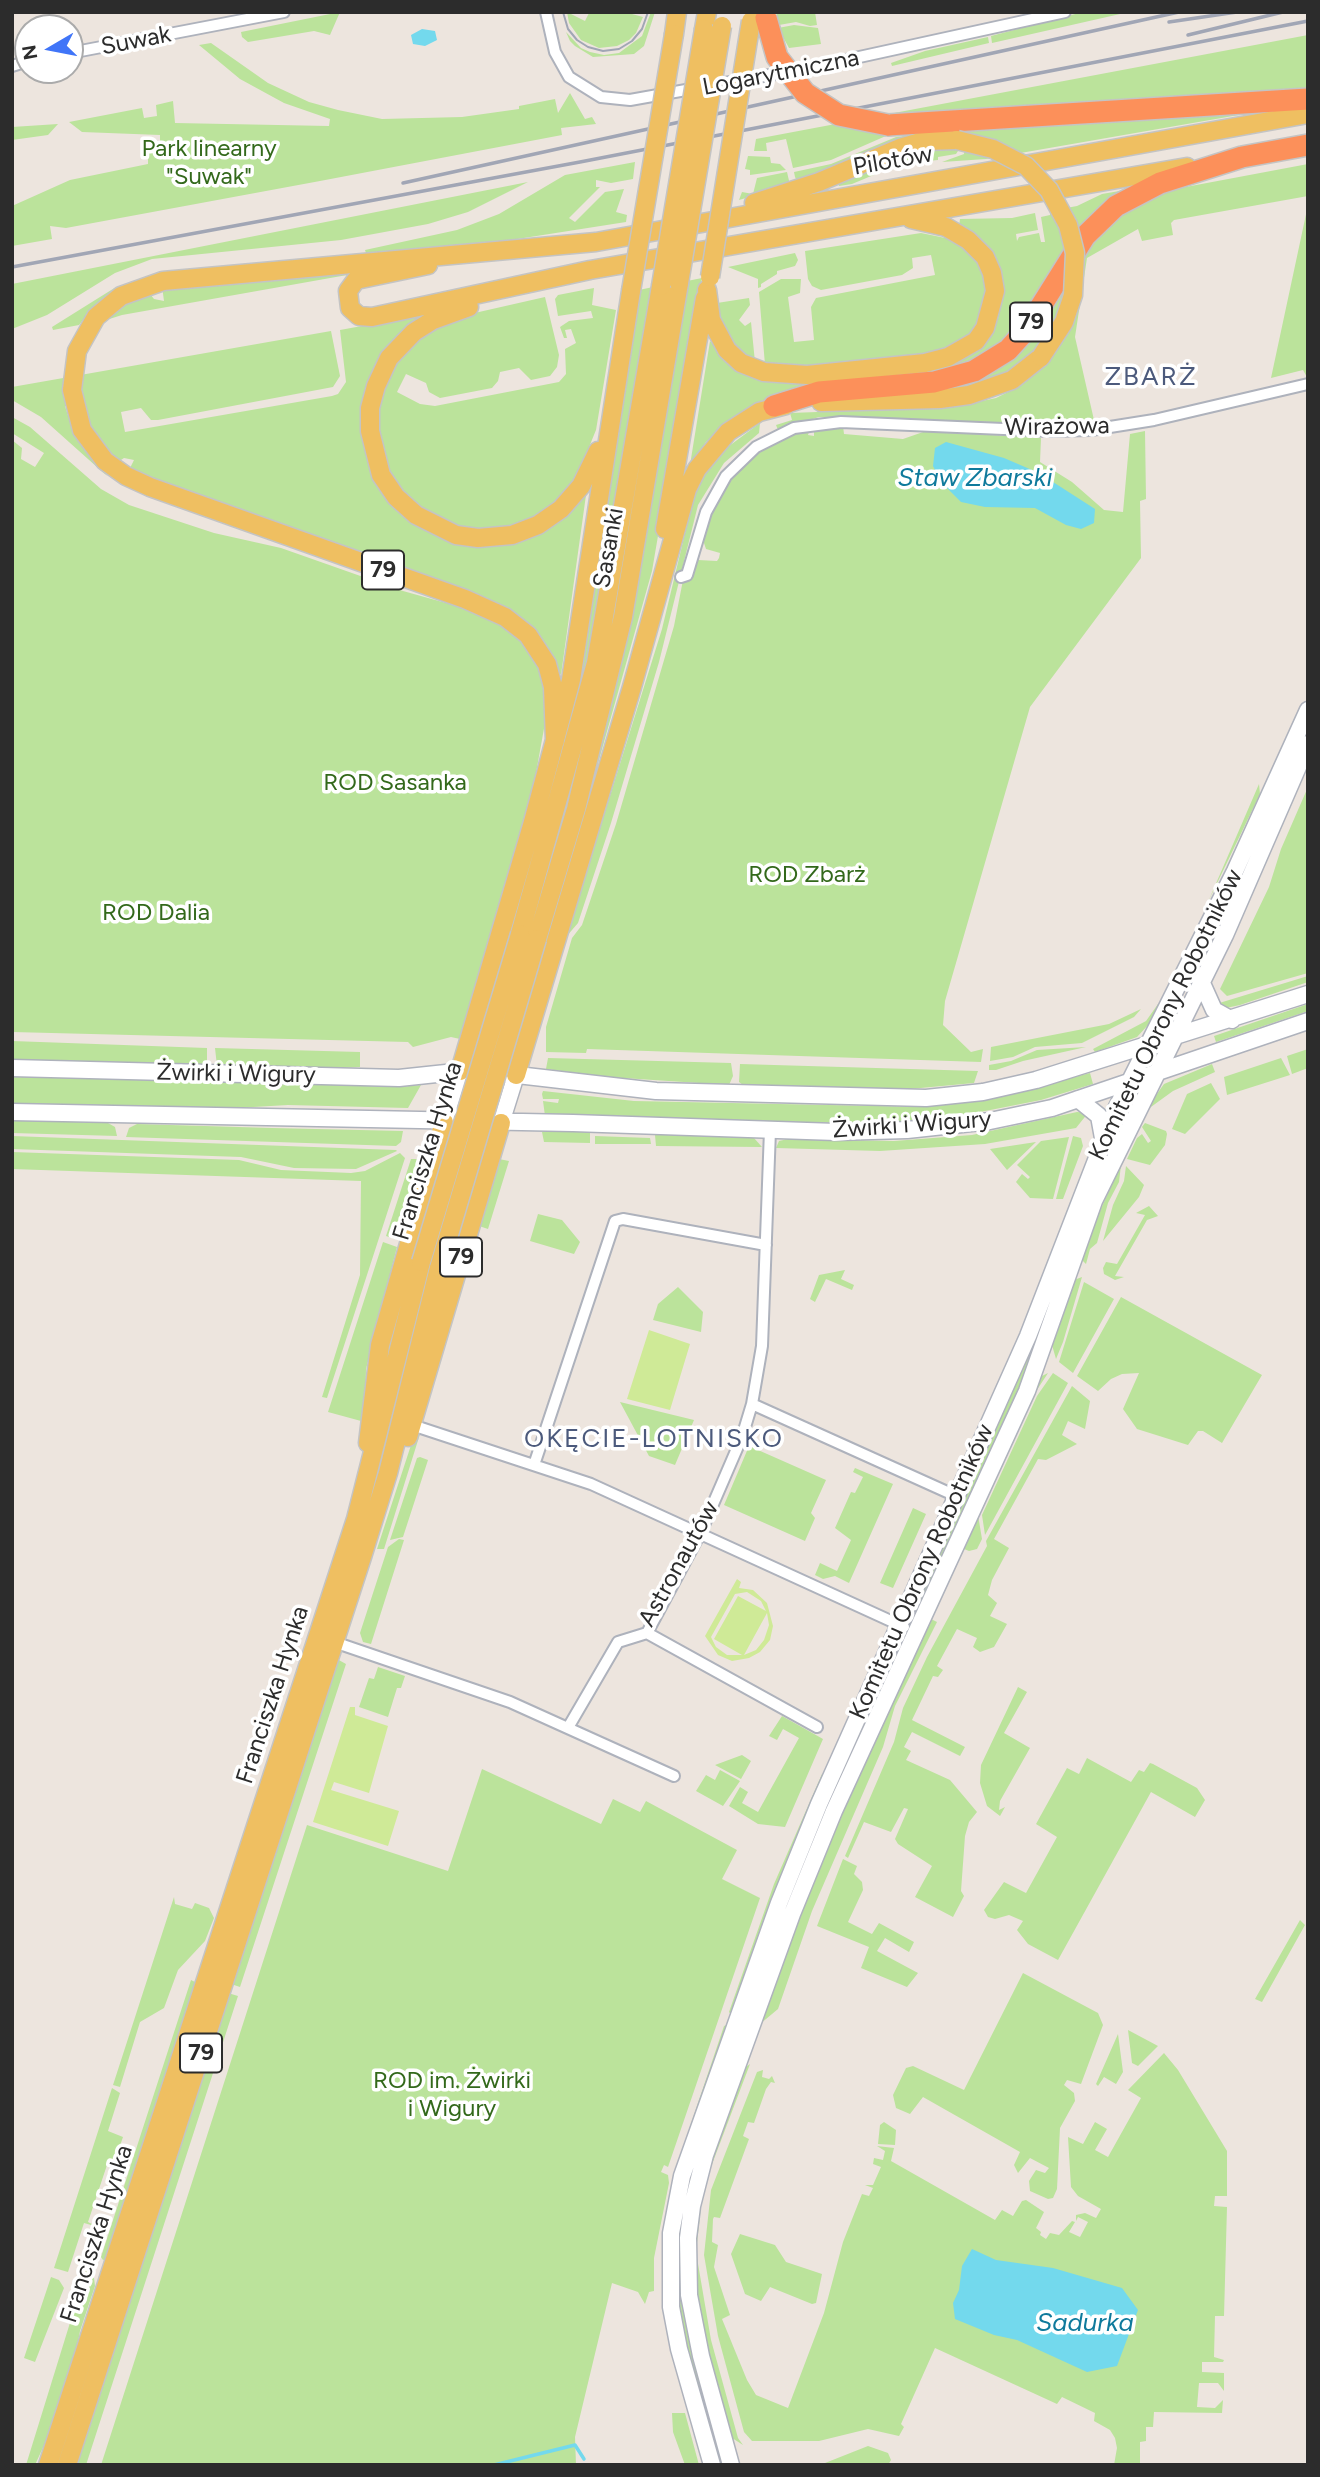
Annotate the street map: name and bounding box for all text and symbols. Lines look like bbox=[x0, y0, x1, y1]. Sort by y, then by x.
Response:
north arrow bbox=[14, 14, 84, 84]
street label: Suwak bbox=[99, 20, 173, 62]
text: N bbox=[17, 43, 42, 62]
street label: Logarytmiczna bbox=[700, 44, 862, 102]
park label: Park linearny "Suwak" bbox=[141, 135, 277, 191]
street label: Pilotów bbox=[851, 140, 935, 182]
road number: 79 bbox=[1010, 302, 1052, 342]
district label: ZBARŻ bbox=[1105, 361, 1197, 393]
street label: Wirażowa bbox=[1004, 412, 1110, 442]
water label: Staw Zbarski bbox=[897, 462, 1053, 494]
street label: Sasanki bbox=[588, 506, 630, 590]
road number: 79 bbox=[362, 550, 404, 590]
park label: ROD Sasanka bbox=[323, 769, 467, 797]
park label: ROD Zbarż bbox=[748, 861, 866, 889]
street label: Komitetu Obrony Robotników bbox=[1083, 865, 1249, 1165]
park label: ROD Dalia bbox=[102, 899, 210, 927]
street label: Żwirki i Wigury bbox=[156, 1058, 316, 1090]
street label: Franciszka Hynka bbox=[387, 1058, 469, 1244]
street label: Żwirki i Wigury bbox=[832, 1105, 992, 1145]
road number: 79 bbox=[440, 1238, 482, 1276]
street label: Komitetu Obrony Robotników bbox=[844, 1420, 1000, 1724]
district label: OKĘCIE-LOTNISKO bbox=[526, 1423, 782, 1455]
street label: Astronautów bbox=[633, 1496, 725, 1632]
street label: Franciszka Hynka bbox=[231, 1602, 315, 1788]
road number: 79 bbox=[180, 2034, 222, 2072]
park label: ROD im. Żwirki i Wigury bbox=[373, 2067, 531, 2123]
street label: Franciszka Hynka bbox=[55, 2141, 139, 2327]
water label: Sadurka bbox=[1036, 2307, 1134, 2339]

